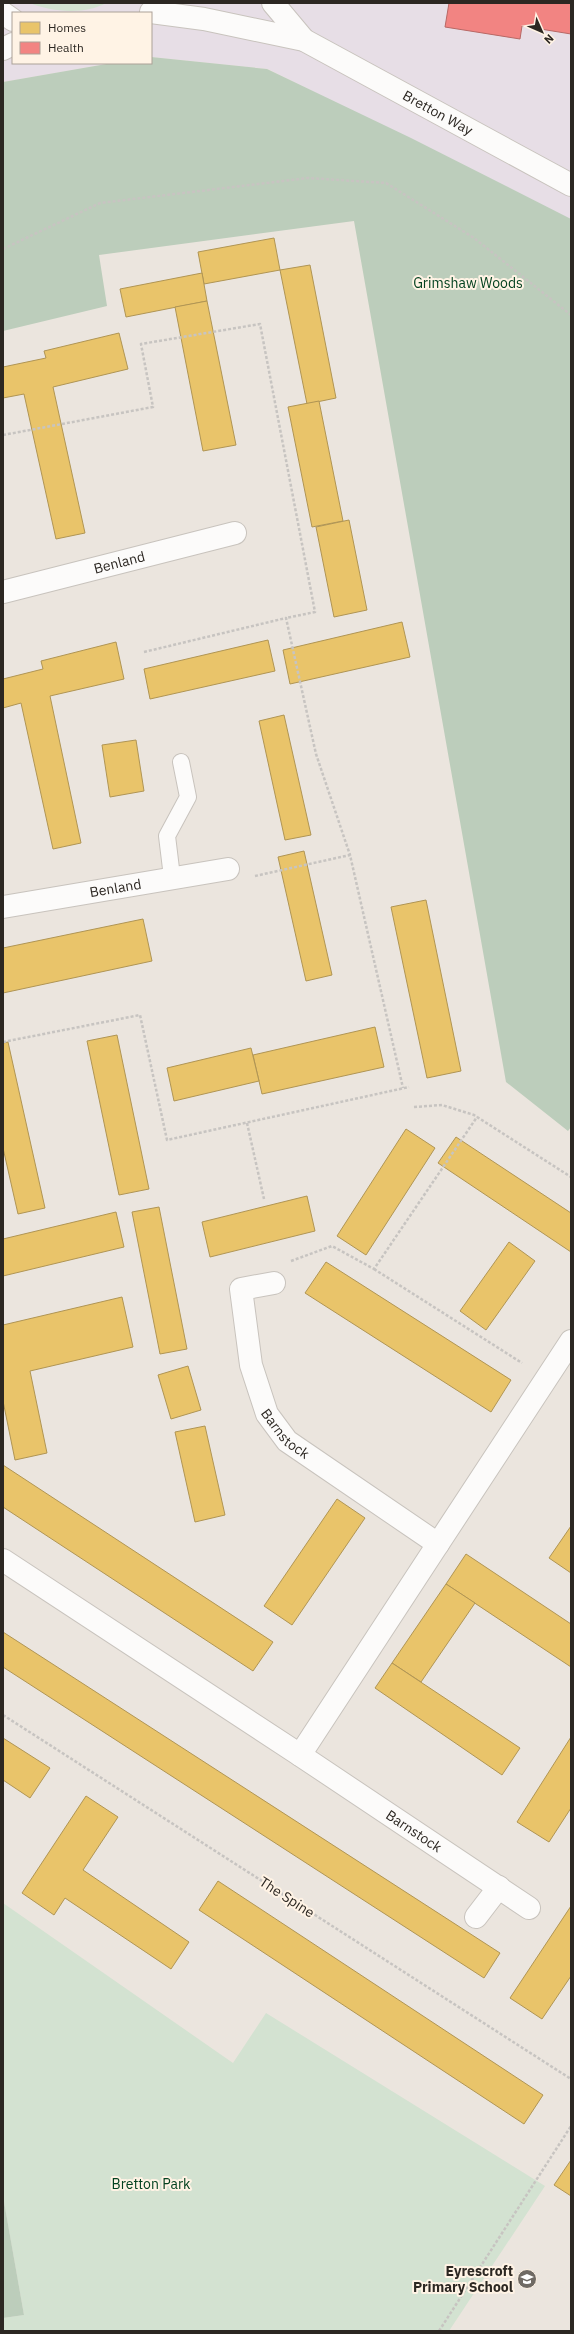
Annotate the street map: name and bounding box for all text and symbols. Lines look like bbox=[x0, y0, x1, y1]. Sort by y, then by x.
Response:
legend bbox=[12, 12, 152, 64]
north arrow bbox=[522, 12, 562, 52]
text: Homes bbox=[48, 20, 86, 35]
text: N bbox=[541, 31, 557, 47]
text: Health bbox=[48, 40, 84, 55]
street label: Bretton Way bbox=[400, 86, 476, 139]
park label: Grimshaw Woods bbox=[413, 274, 523, 292]
street label: Benland bbox=[92, 547, 147, 578]
street label: Benland bbox=[88, 875, 143, 901]
street label: Barnstock bbox=[257, 1405, 314, 1463]
street label: Barnstock bbox=[382, 1806, 446, 1857]
street label: The Spine bbox=[256, 1872, 318, 1922]
park label: Bretton Park bbox=[112, 2175, 191, 2193]
place label: Eyrescroft Primary School bbox=[413, 2262, 513, 2296]
school or university icon: Eyrescroft Primary School bbox=[516, 2268, 538, 2290]

